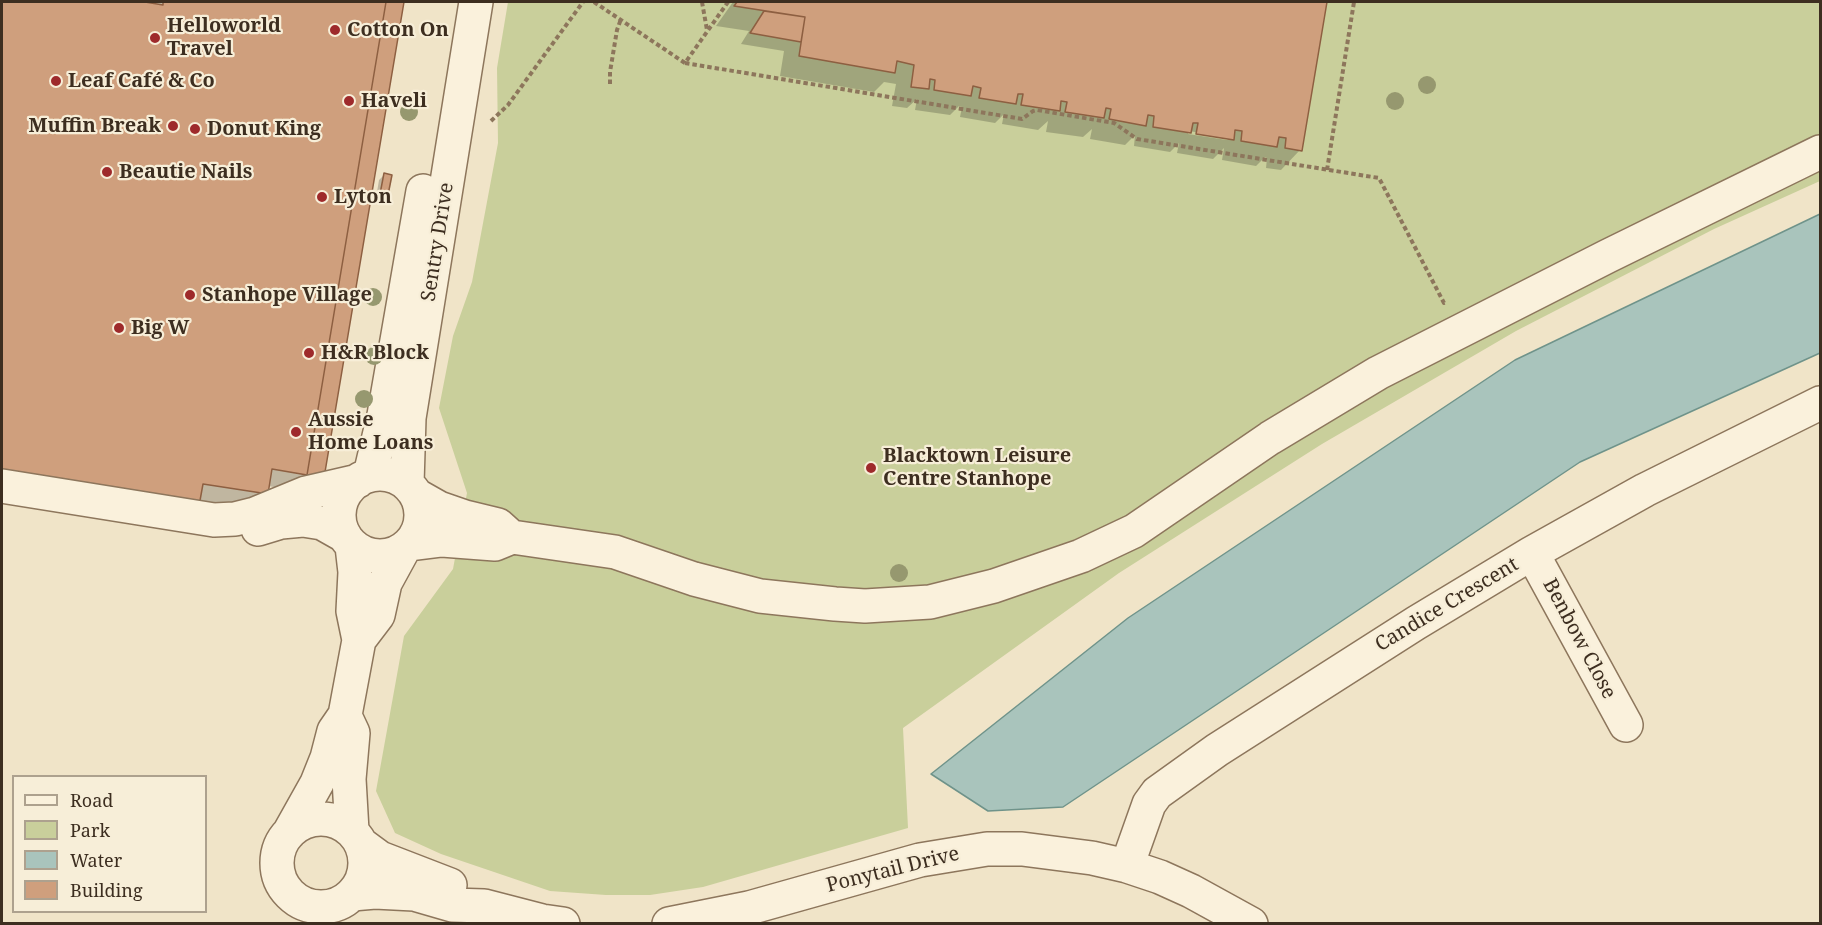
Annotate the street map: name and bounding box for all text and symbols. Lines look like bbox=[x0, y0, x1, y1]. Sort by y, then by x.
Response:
place label: Helloworld Travel bbox=[167, 14, 281, 61]
place label: Cotton On bbox=[347, 18, 449, 42]
marker: Cotton On bbox=[328, 23, 342, 37]
marker: Helloworld Travel bbox=[148, 31, 162, 45]
place label: Leaf Café & Co bbox=[68, 69, 215, 93]
marker: Leaf Café & Co bbox=[49, 74, 63, 88]
place label: Haveli bbox=[361, 89, 427, 113]
marker: Haveli bbox=[342, 94, 356, 108]
place label: Muffin Break bbox=[29, 114, 161, 138]
place label: Donut King bbox=[207, 117, 321, 141]
marker: Muffin Break bbox=[166, 119, 180, 133]
marker: Donut King bbox=[188, 122, 202, 136]
place label: Beautie Nails bbox=[119, 160, 252, 184]
marker: Beautie Nails bbox=[100, 165, 114, 179]
street label: Sentry Drive bbox=[417, 181, 459, 303]
place label: Lyton bbox=[334, 185, 392, 209]
marker: Lyton bbox=[315, 190, 329, 204]
place label: Stanhope Village bbox=[202, 283, 372, 307]
marker: Stanhope Village bbox=[183, 288, 197, 302]
place label: Big W bbox=[131, 316, 189, 340]
marker: Big W bbox=[112, 321, 126, 335]
place label: H&R Block bbox=[321, 341, 429, 365]
marker: H&R Block bbox=[302, 346, 316, 360]
place label: Aussie Home Loans bbox=[308, 408, 433, 455]
marker: Aussie Home Loans bbox=[289, 425, 303, 439]
place label: Blacktown Leisure Centre Stanhope bbox=[883, 444, 1071, 491]
marker: Blacktown Leisure Centre Stanhope bbox=[864, 461, 878, 475]
street label: Candice Crescent bbox=[1371, 553, 1523, 657]
street label: Benbow Close bbox=[1537, 575, 1621, 703]
legend bbox=[12, 775, 207, 913]
text: Road bbox=[70, 788, 113, 812]
text: Park bbox=[70, 818, 110, 842]
street label: Ponytail Drive bbox=[824, 842, 962, 898]
text: Water bbox=[70, 848, 122, 872]
text: Building bbox=[70, 878, 143, 902]

